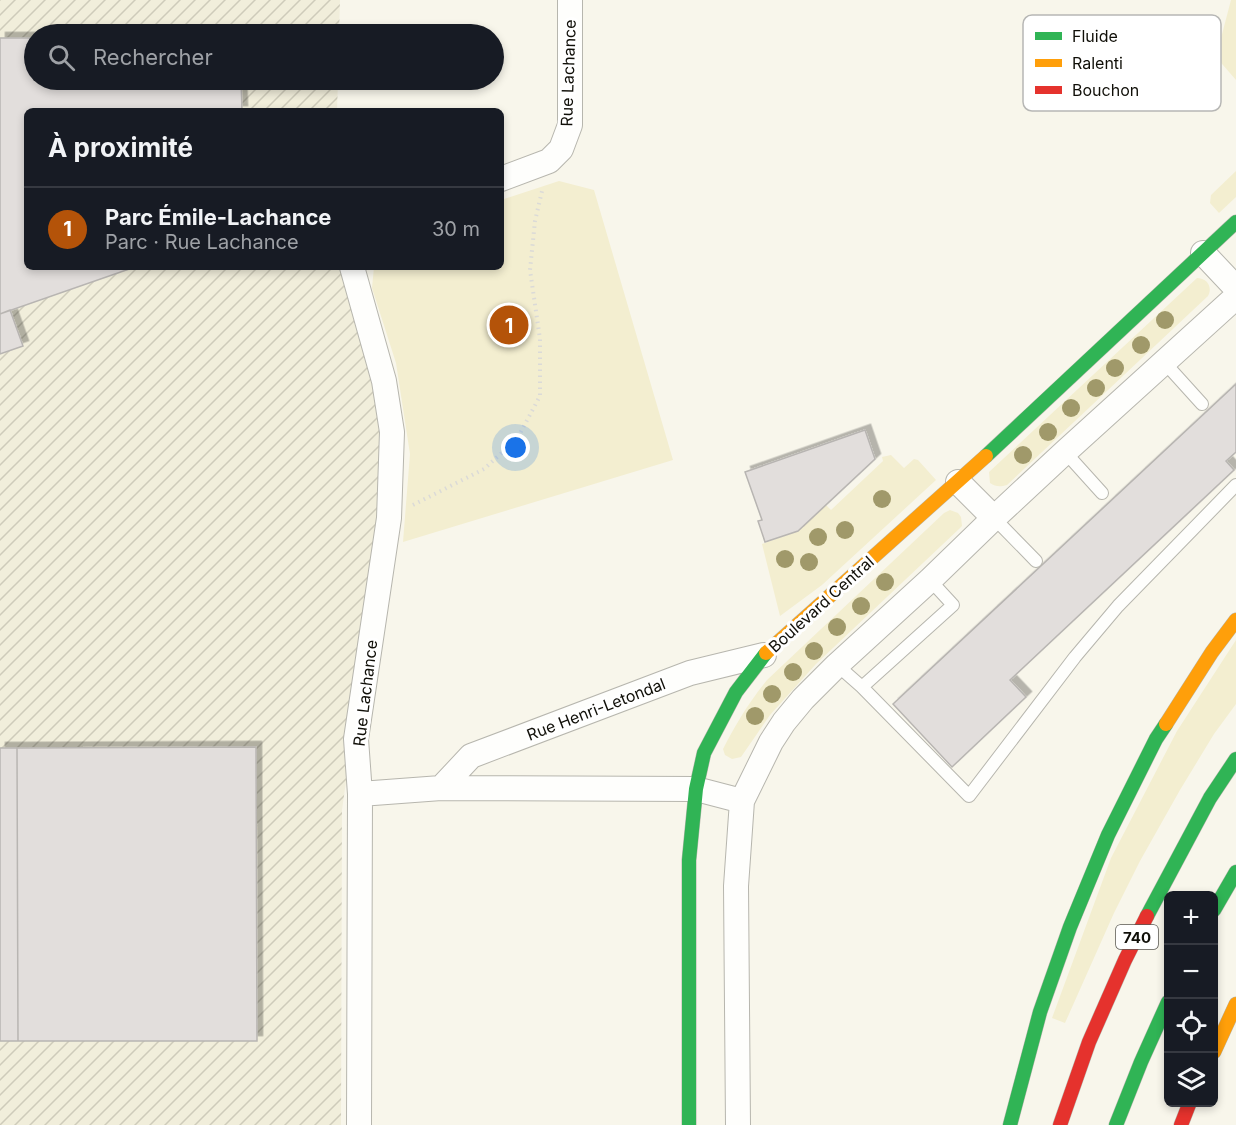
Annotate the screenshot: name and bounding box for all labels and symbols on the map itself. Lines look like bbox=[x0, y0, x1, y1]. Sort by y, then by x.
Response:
legend bbox=[1023, 15, 1221, 111]
street label: Rue Lachance bbox=[556, 19, 580, 127]
text: Fluide bbox=[1072, 26, 1118, 46]
text: Ralenti bbox=[1072, 53, 1123, 73]
text: Bouchon bbox=[1072, 80, 1139, 100]
pin: 1 bbox=[490, 302, 528, 348]
your location bbox=[501, 433, 530, 462]
street label: Boulevard Central bbox=[764, 551, 878, 657]
street label: Rue Lachance bbox=[349, 639, 381, 747]
street label: Rue Henri-Letondal bbox=[524, 673, 668, 745]
road number: 740 bbox=[1116, 925, 1158, 949]

